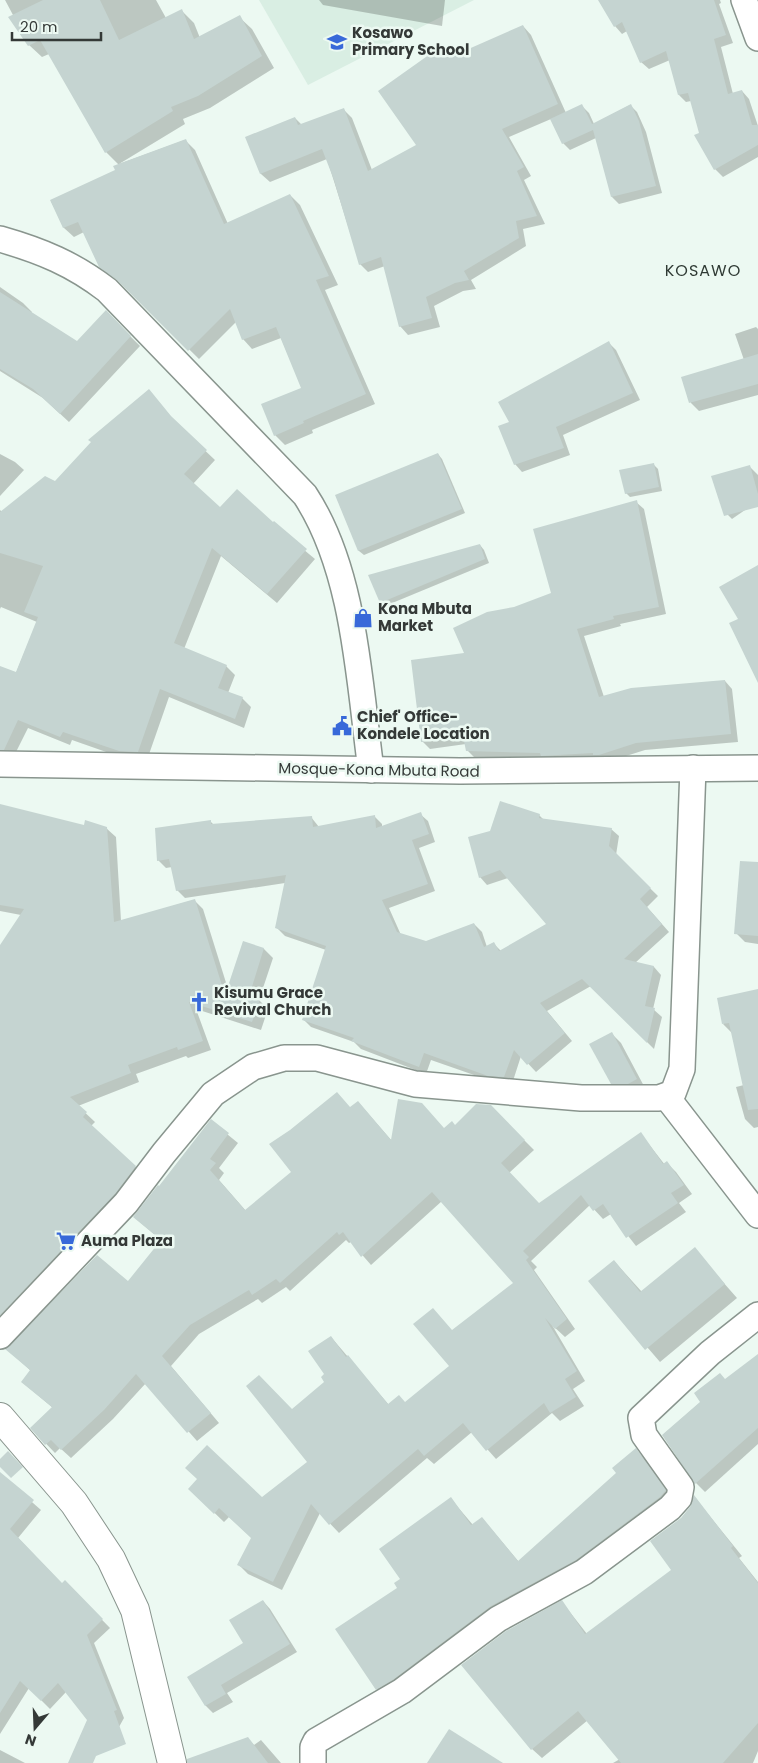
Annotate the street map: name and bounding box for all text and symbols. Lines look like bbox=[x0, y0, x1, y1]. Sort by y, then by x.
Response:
scale bar bbox=[12, 10, 101, 42]
text: 20 m bbox=[20, 16, 58, 37]
place label: Kosawo Primary School bbox=[352, 22, 469, 60]
school or university icon: Kosawo Primary School bbox=[326, 31, 348, 53]
district label: KOSAWO bbox=[665, 259, 741, 282]
place label: Kona Mbuta Market bbox=[378, 598, 472, 636]
shop icon: Kona Mbuta Market bbox=[352, 607, 374, 629]
place label: Chief' Office- Kondele Location bbox=[357, 706, 490, 744]
public building icon: Chief' Office- Kondele Location bbox=[331, 715, 353, 737]
street label: Mosque-Kona Mbuta Road bbox=[278, 757, 480, 782]
place label: Kisumu Grace Revival Church bbox=[214, 982, 331, 1020]
church icon: Kisumu Grace Revival Church bbox=[188, 991, 210, 1013]
supermarket icon: Auma Plaza bbox=[55, 1230, 77, 1252]
place label: Auma Plaza bbox=[81, 1230, 173, 1251]
north arrow bbox=[10, 1703, 60, 1753]
text: N bbox=[23, 1729, 39, 1751]

